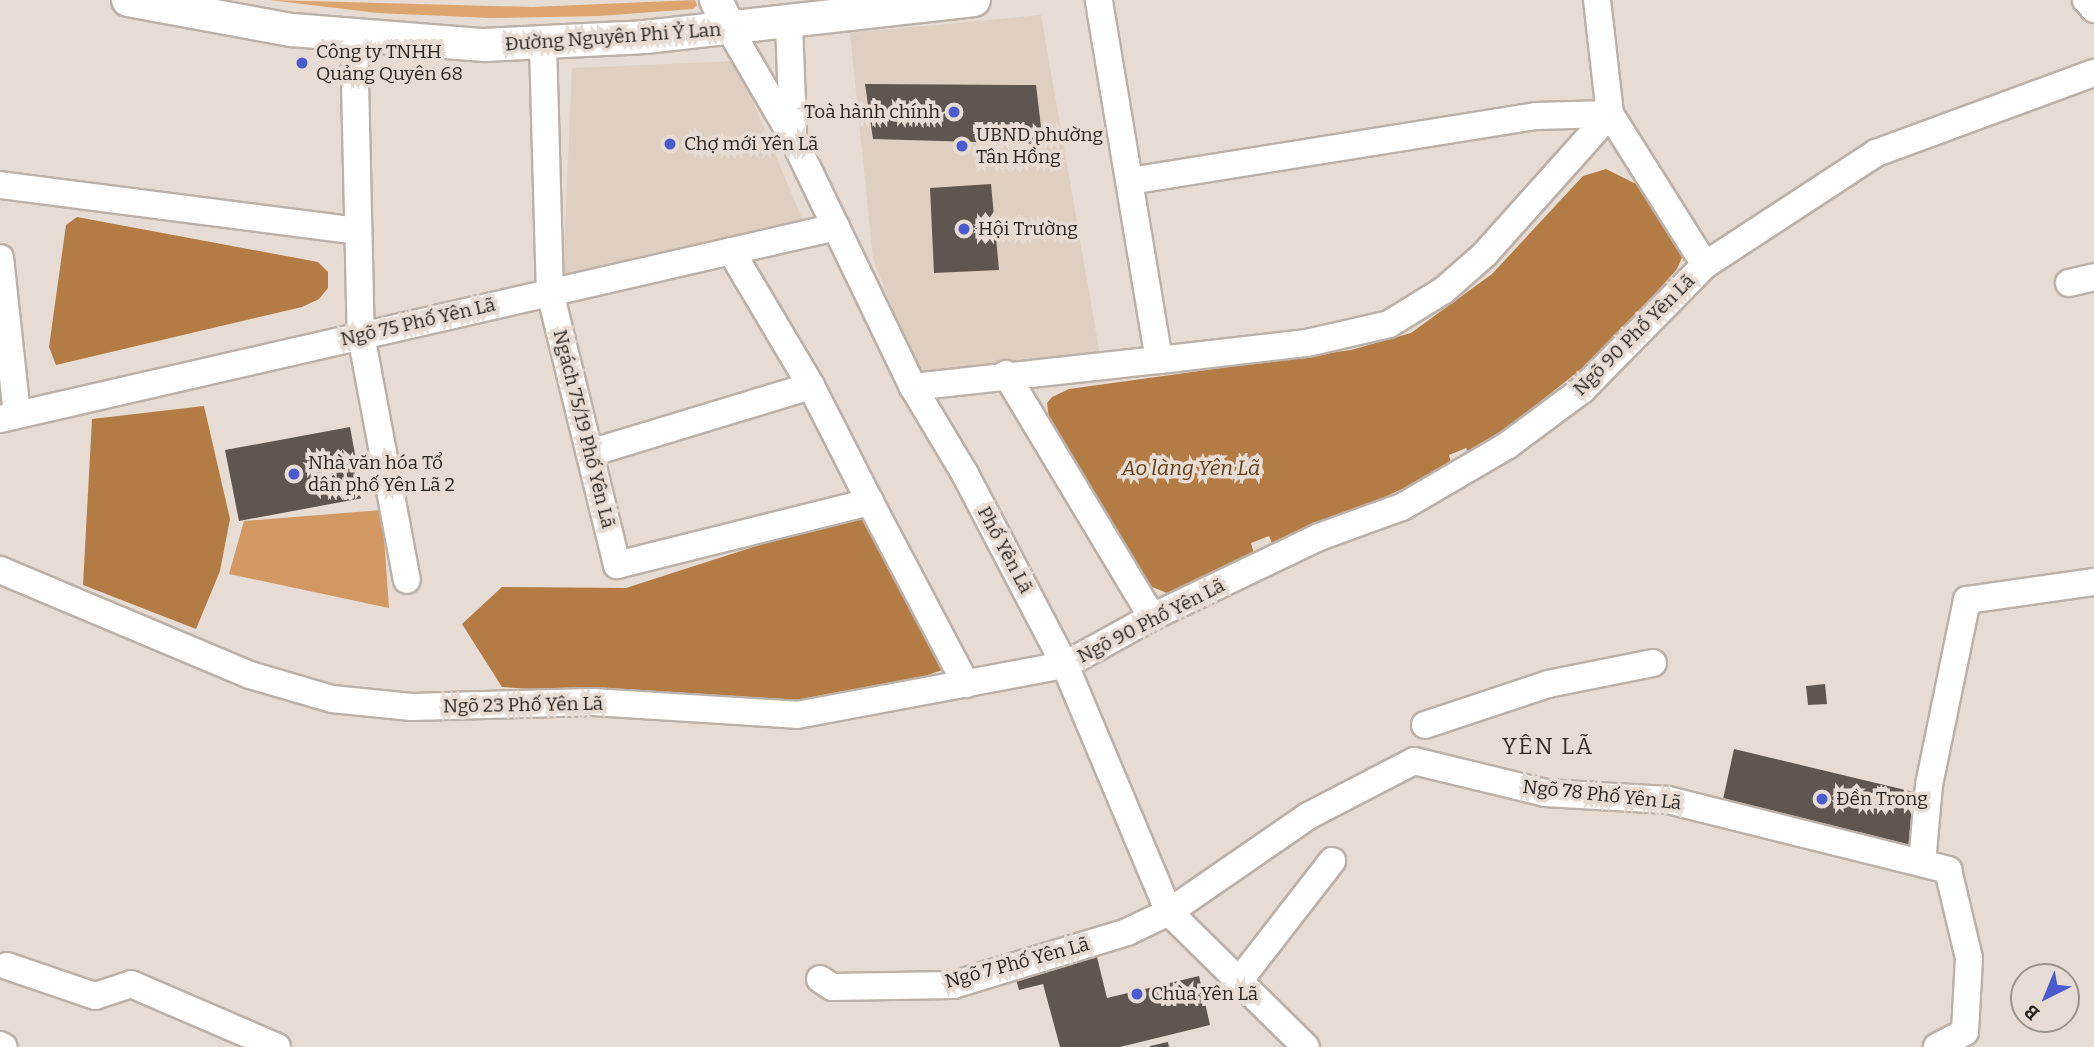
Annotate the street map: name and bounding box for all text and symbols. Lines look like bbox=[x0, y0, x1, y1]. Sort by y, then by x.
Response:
street label: Đường Nguyên Phi Ỷ Lan bbox=[504, 18, 722, 56]
place label: Công ty TNHH Quảng Quyên 68 bbox=[316, 41, 463, 85]
marker: Công ty TNHH Quảng Quyên 68 bbox=[294, 55, 310, 71]
place label: Toà hành chính bbox=[804, 101, 940, 123]
marker: Toà hành chính bbox=[946, 104, 962, 120]
place label: UBND phường Tân Hồng bbox=[976, 124, 1103, 168]
place label: Chợ mới Yên Lã bbox=[684, 133, 818, 155]
marker: Chợ mới Yên Lã bbox=[662, 136, 678, 152]
marker: UBND phường Tân Hồng bbox=[954, 138, 970, 154]
place label: Hội Trường bbox=[978, 218, 1078, 240]
marker: Hội Trường bbox=[956, 221, 972, 237]
street label: Ngõ 90 Phố Yên Lã bbox=[1569, 270, 1699, 400]
street label: Ngõ 75 Phố Yên Lã bbox=[338, 293, 498, 351]
street label: Ngách 75/19 Phố Yên Lã bbox=[548, 327, 620, 531]
place label: Nhà văn hóa Tổ dân phố Yên Lã 2 bbox=[308, 452, 455, 496]
water label: Ao làng Yên Lã bbox=[1122, 455, 1260, 481]
marker: Nhà văn hóa Tổ dân phố Yên Lã 2 bbox=[286, 466, 302, 482]
street label: Phố Yên Lã bbox=[973, 503, 1037, 597]
street label: Ngõ 90 Phố Yên Lã bbox=[1074, 574, 1228, 668]
street label: Ngõ 23 Phố Yên Lã bbox=[443, 692, 603, 718]
district label: YÊN LÃ bbox=[1503, 732, 1593, 760]
street label: Ngõ 78 Phố Yên Lã bbox=[1521, 775, 1683, 815]
place label: Đền Trong bbox=[1836, 788, 1928, 810]
marker: Đền Trong bbox=[1814, 791, 1830, 807]
street label: Ngõ 7 Phố Yên Lã bbox=[942, 933, 1092, 993]
north arrow bbox=[2010, 963, 2080, 1033]
place label: Chùa Yên Lã bbox=[1151, 983, 1258, 1005]
marker: Chùa Yên Lã bbox=[1129, 986, 1145, 1002]
text: B bbox=[2019, 1000, 2044, 1025]

